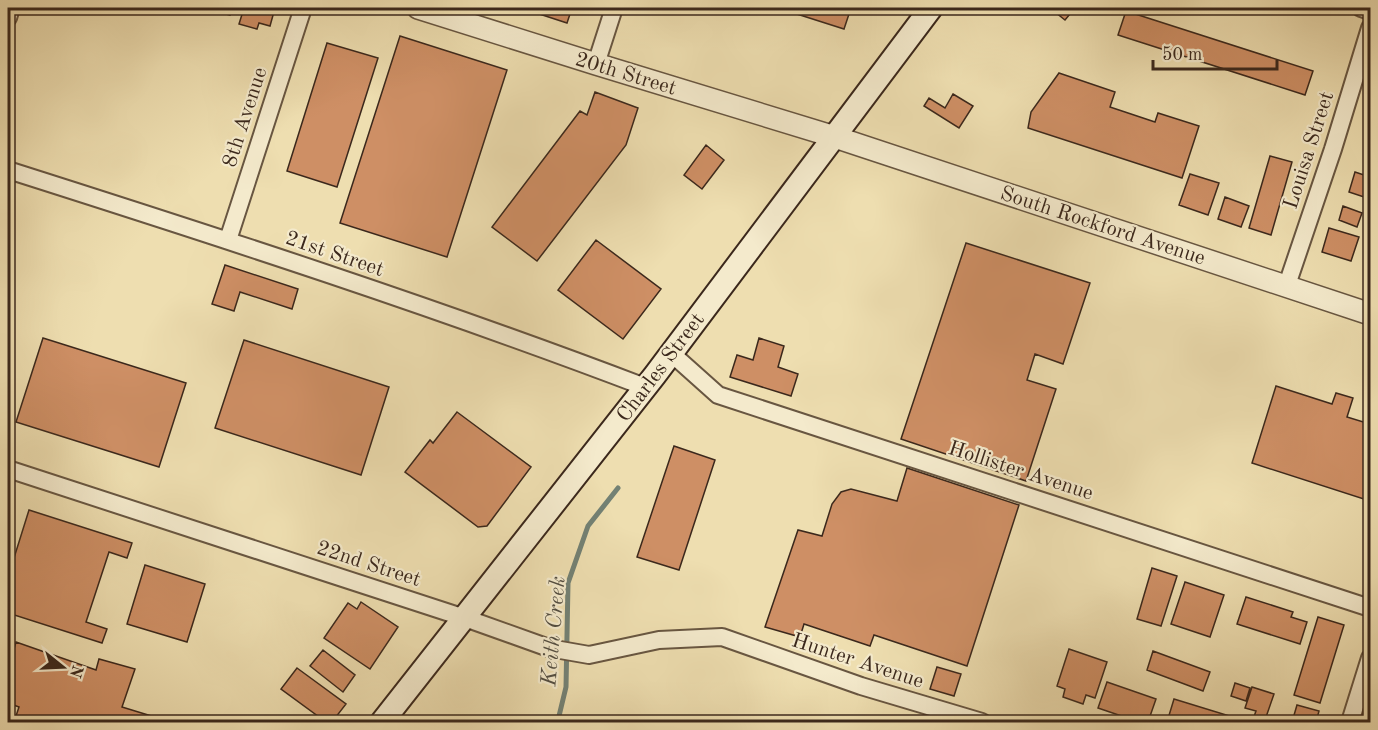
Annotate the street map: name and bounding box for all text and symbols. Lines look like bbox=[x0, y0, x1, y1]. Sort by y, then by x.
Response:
scale bar bbox=[1153, 33, 1278, 71]
text: 50 m bbox=[1162, 46, 1202, 64]
street label: 20th Street bbox=[572, 49, 679, 100]
street label: 8th Avenue bbox=[219, 65, 271, 170]
street label: Louisa Street bbox=[1281, 89, 1338, 212]
street label: South Rockford Avenue bbox=[997, 183, 1208, 270]
street label: 21st Street bbox=[283, 228, 386, 281]
street label: Charles Street bbox=[614, 309, 709, 426]
street label: Hollister Avenue bbox=[945, 438, 1096, 505]
street label: 22nd Street bbox=[314, 538, 423, 591]
water label: Keith Creek bbox=[538, 575, 570, 688]
street label: Hunter Avenue bbox=[789, 630, 926, 693]
north arrow bbox=[33, 637, 93, 697]
text: N bbox=[66, 663, 85, 680]

